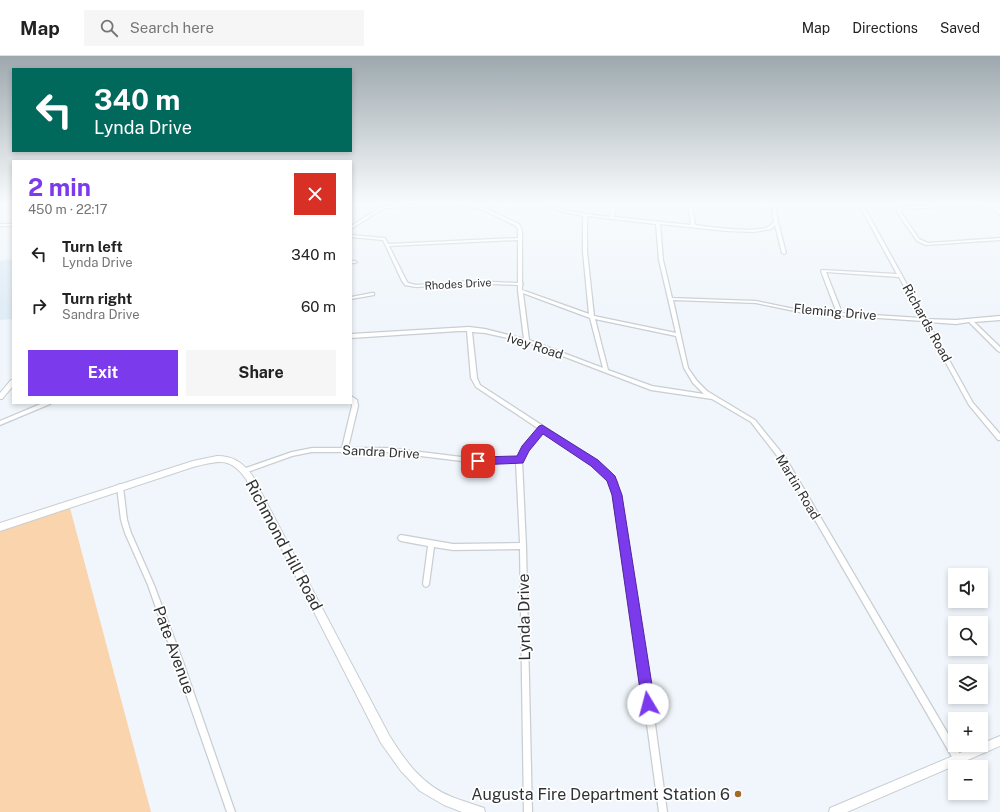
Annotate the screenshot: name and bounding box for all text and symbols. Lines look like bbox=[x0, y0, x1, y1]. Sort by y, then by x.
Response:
search box bbox=[84, 10, 364, 46]
text: Map bbox=[20, 17, 60, 39]
icon: search bbox=[98, 17, 120, 39]
text: Search here bbox=[130, 19, 214, 36]
text: Map bbox=[802, 20, 830, 36]
text: Directions bbox=[852, 20, 918, 36]
text: Saved bbox=[940, 20, 980, 36]
text: 340 m bbox=[94, 83, 180, 116]
icon: left bbox=[28, 84, 80, 136]
text: Lynda Drive bbox=[94, 117, 192, 138]
text: 2 min bbox=[28, 173, 91, 201]
button: close bbox=[294, 173, 336, 215]
text: 450 m · 22:17 bbox=[28, 202, 108, 217]
text: Turn left bbox=[62, 238, 123, 255]
icon: left bbox=[28, 243, 50, 265]
text: 340 m bbox=[291, 246, 336, 263]
text: Lynda Drive bbox=[62, 255, 133, 270]
street label: Rhodes Drive bbox=[424, 276, 492, 292]
street label: Richards Road bbox=[899, 281, 955, 365]
text: Turn right bbox=[62, 290, 132, 307]
icon: right bbox=[28, 295, 50, 317]
text: 60 m bbox=[301, 298, 336, 315]
street label: Fleming Drive bbox=[793, 301, 877, 323]
text: Sandra Drive bbox=[62, 307, 140, 322]
street label: Ivey Road bbox=[505, 330, 565, 362]
button: Exit bbox=[28, 350, 178, 396]
button: Share bbox=[186, 350, 336, 396]
street label: Sandra Drive bbox=[342, 442, 420, 462]
pin bbox=[461, 444, 495, 478]
icon: arrive bbox=[467, 450, 489, 472]
street label: Martin Road bbox=[773, 452, 823, 522]
street label: Richmond Hill Road bbox=[241, 476, 327, 614]
map controls bbox=[948, 568, 988, 800]
button: sound bbox=[948, 568, 988, 608]
street label: Lynda Drive bbox=[514, 573, 534, 661]
street label: Pate Avenue bbox=[149, 603, 199, 697]
button: search bbox=[948, 616, 988, 656]
button: layers bbox=[948, 664, 988, 704]
position arrow bbox=[627, 683, 669, 725]
button: + bbox=[948, 712, 988, 752]
button: − bbox=[948, 760, 988, 800]
place label: Augusta Fire Department Station 6 bbox=[471, 785, 730, 804]
marker: Augusta Fire Department Station 6 bbox=[733, 789, 743, 799]

